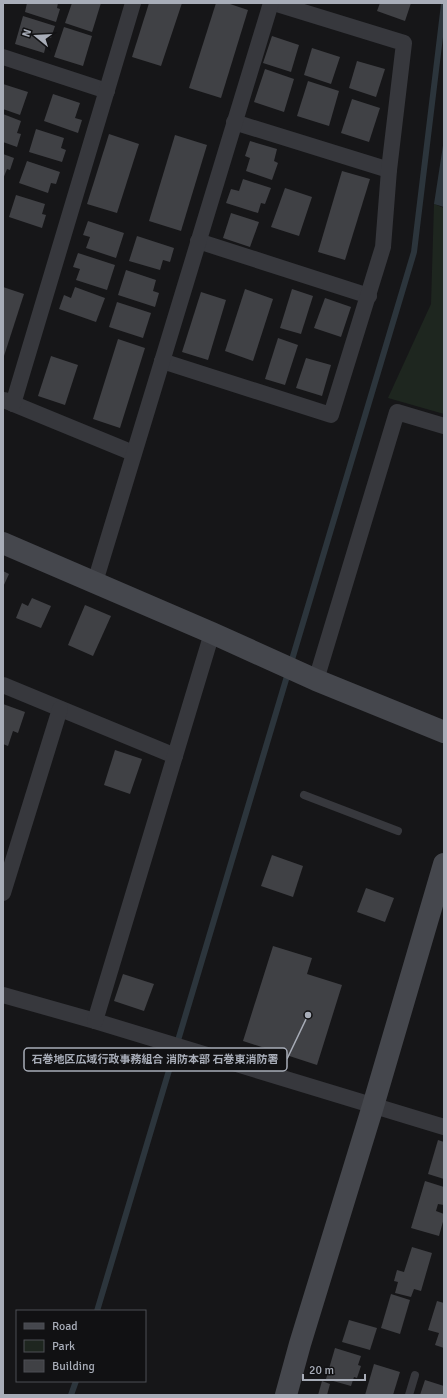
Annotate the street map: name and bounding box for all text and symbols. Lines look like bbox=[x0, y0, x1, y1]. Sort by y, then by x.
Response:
north arrow bbox=[16, 16, 56, 56]
text: N bbox=[20, 27, 34, 39]
callout: 石巻地区広域行政事務組合 消防本部 石巻東消防署 bbox=[24, 1048, 287, 1071]
text: 石巻地区広域行政事務組合 消防本部 石巻東消防署 bbox=[32, 1053, 278, 1066]
legend bbox=[16, 1310, 146, 1382]
text: Road bbox=[52, 1319, 78, 1334]
text: Park bbox=[52, 1339, 75, 1354]
scale bar bbox=[303, 1356, 365, 1382]
text: Building bbox=[52, 1359, 95, 1374]
text: 20 m bbox=[309, 1363, 334, 1378]

